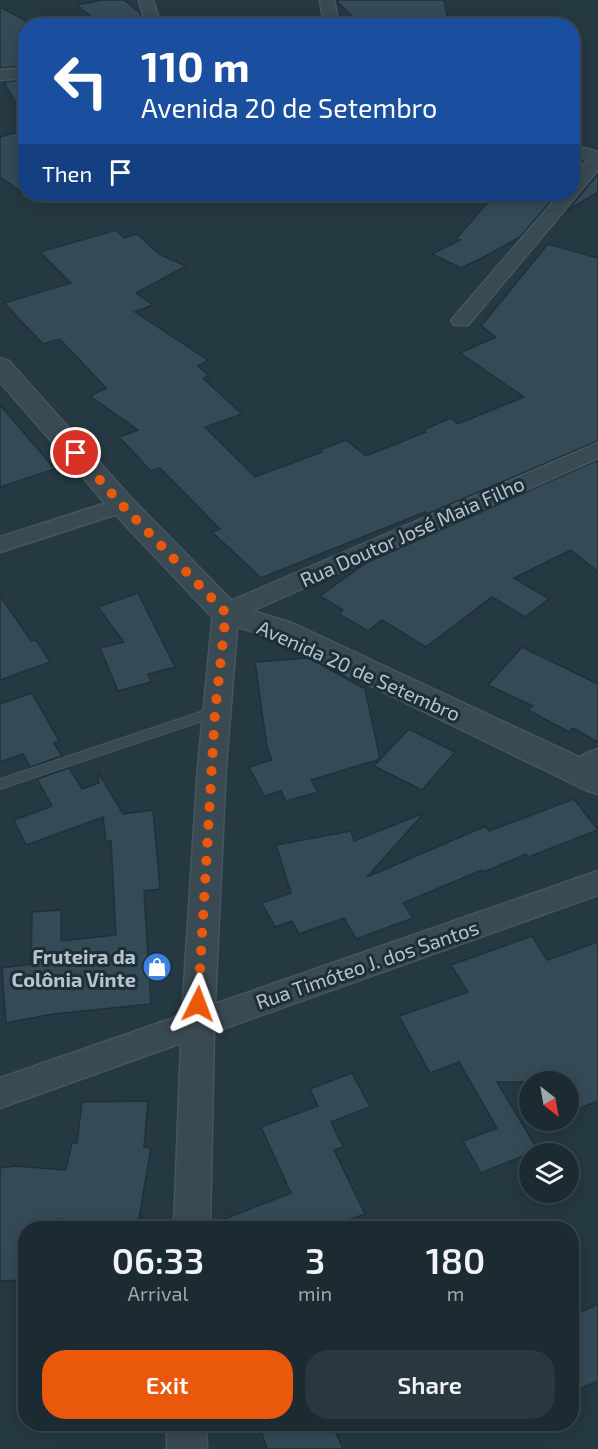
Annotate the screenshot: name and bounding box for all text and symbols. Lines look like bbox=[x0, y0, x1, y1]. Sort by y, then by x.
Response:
text: 110 m bbox=[141, 40, 250, 90]
icon: left bbox=[42, 42, 120, 120]
text: Avenida 20 de Setembro bbox=[141, 91, 437, 123]
icon: arrive bbox=[104, 156, 137, 189]
text: Then bbox=[42, 160, 92, 186]
pin bbox=[50, 427, 101, 478]
icon: arrive bbox=[59, 436, 92, 469]
street label: Rua Doutor José Maia Filho bbox=[296, 471, 528, 591]
street label: Avenida 20 de Setembro bbox=[254, 614, 464, 726]
street label: Rua Timóteo J. dos Santos bbox=[252, 915, 482, 1013]
place label: Fruteira da Colônia Vinte bbox=[11, 944, 136, 991]
shop icon: Fruteira da Colônia Vinte bbox=[141, 951, 173, 983]
position arrow bbox=[166, 972, 230, 1036]
north arrow bbox=[519, 1071, 579, 1131]
map controls bbox=[519, 1071, 579, 1203]
button: layers bbox=[519, 1143, 579, 1203]
text: 06:33 bbox=[112, 1238, 204, 1281]
text: 3 bbox=[305, 1238, 325, 1281]
text: 180 bbox=[426, 1238, 485, 1281]
text: Arrival bbox=[128, 1281, 188, 1305]
text: min bbox=[298, 1281, 332, 1305]
text: m bbox=[447, 1281, 464, 1305]
button: Exit bbox=[42, 1350, 293, 1419]
button: Share bbox=[305, 1350, 555, 1419]

